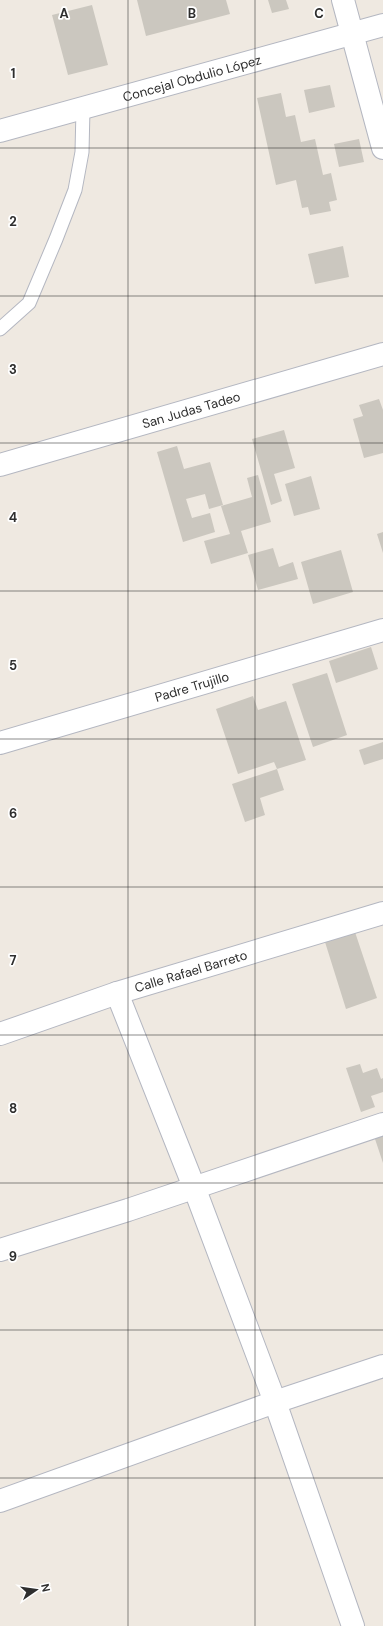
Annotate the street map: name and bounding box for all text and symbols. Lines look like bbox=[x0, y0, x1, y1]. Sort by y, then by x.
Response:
text: A bbox=[59, 5, 69, 22]
text: B bbox=[188, 5, 196, 22]
text: C bbox=[314, 5, 324, 22]
street label: Concejal Obdulio López bbox=[121, 51, 263, 105]
text: 1 bbox=[11, 65, 15, 82]
text: 2 bbox=[9, 213, 17, 230]
text: 3 bbox=[9, 361, 17, 378]
street label: San Judas Tadeo bbox=[140, 387, 242, 432]
text: 4 bbox=[9, 509, 17, 526]
text: 5 bbox=[9, 657, 17, 674]
street label: Padre Trujillo bbox=[153, 667, 231, 705]
text: 6 bbox=[9, 805, 17, 822]
street label: Calle Rafael Barreto bbox=[132, 946, 249, 996]
text: 7 bbox=[10, 952, 17, 969]
text: 8 bbox=[9, 1100, 17, 1117]
text: 9 bbox=[9, 1248, 17, 1265]
north arrow bbox=[16, 1570, 56, 1610]
text: N bbox=[38, 1582, 53, 1593]

